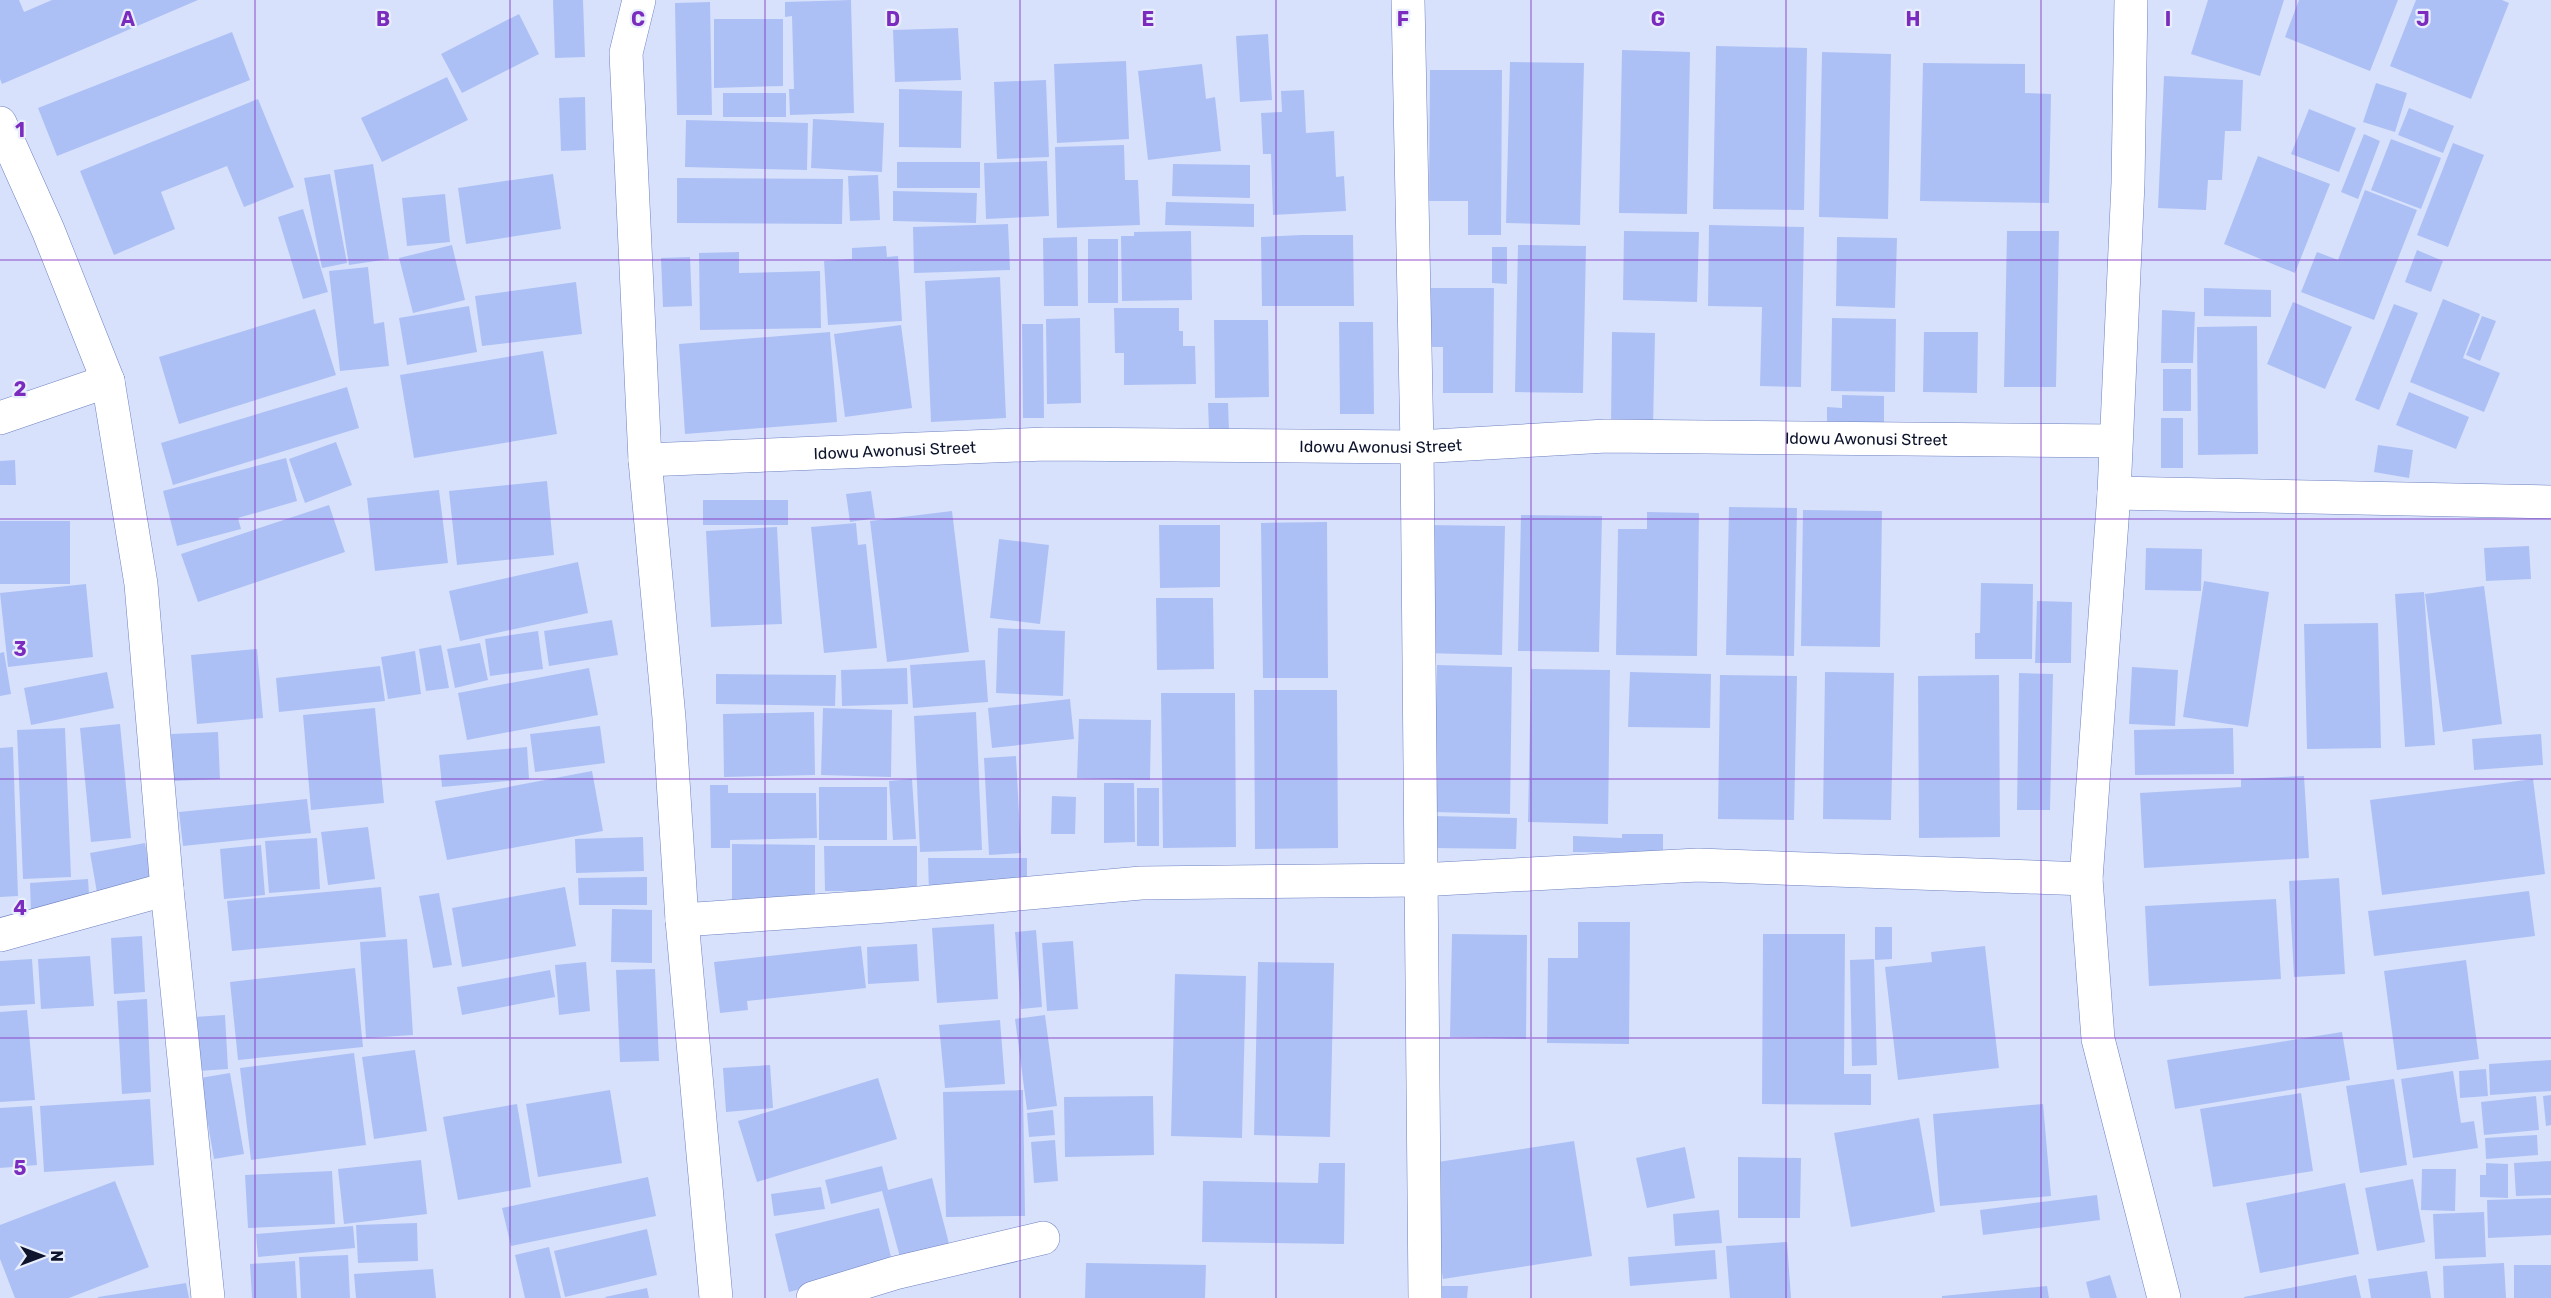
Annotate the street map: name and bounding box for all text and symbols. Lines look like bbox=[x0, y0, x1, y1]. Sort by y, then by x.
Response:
text: A bbox=[121, 7, 136, 31]
text: B bbox=[376, 7, 390, 31]
text: C bbox=[631, 7, 645, 31]
text: D bbox=[886, 7, 900, 31]
text: E bbox=[1142, 7, 1154, 31]
text: F bbox=[1397, 7, 1409, 31]
text: G bbox=[1651, 7, 1665, 31]
text: H bbox=[1906, 7, 1920, 31]
text: I bbox=[2165, 7, 2171, 31]
text: J bbox=[2416, 7, 2430, 31]
text: 1 bbox=[15, 118, 25, 142]
text: 2 bbox=[14, 377, 27, 401]
street label: Idowu Awonusi Street bbox=[1785, 429, 1948, 449]
street label: Idowu Awonusi Street bbox=[1299, 435, 1463, 457]
street label: Idowu Awonusi Street bbox=[813, 438, 976, 463]
text: 3 bbox=[13, 637, 27, 661]
text: 4 bbox=[13, 896, 27, 920]
text: 5 bbox=[14, 1156, 27, 1180]
north arrow bbox=[12, 1226, 72, 1286]
text: N bbox=[47, 1250, 66, 1262]

